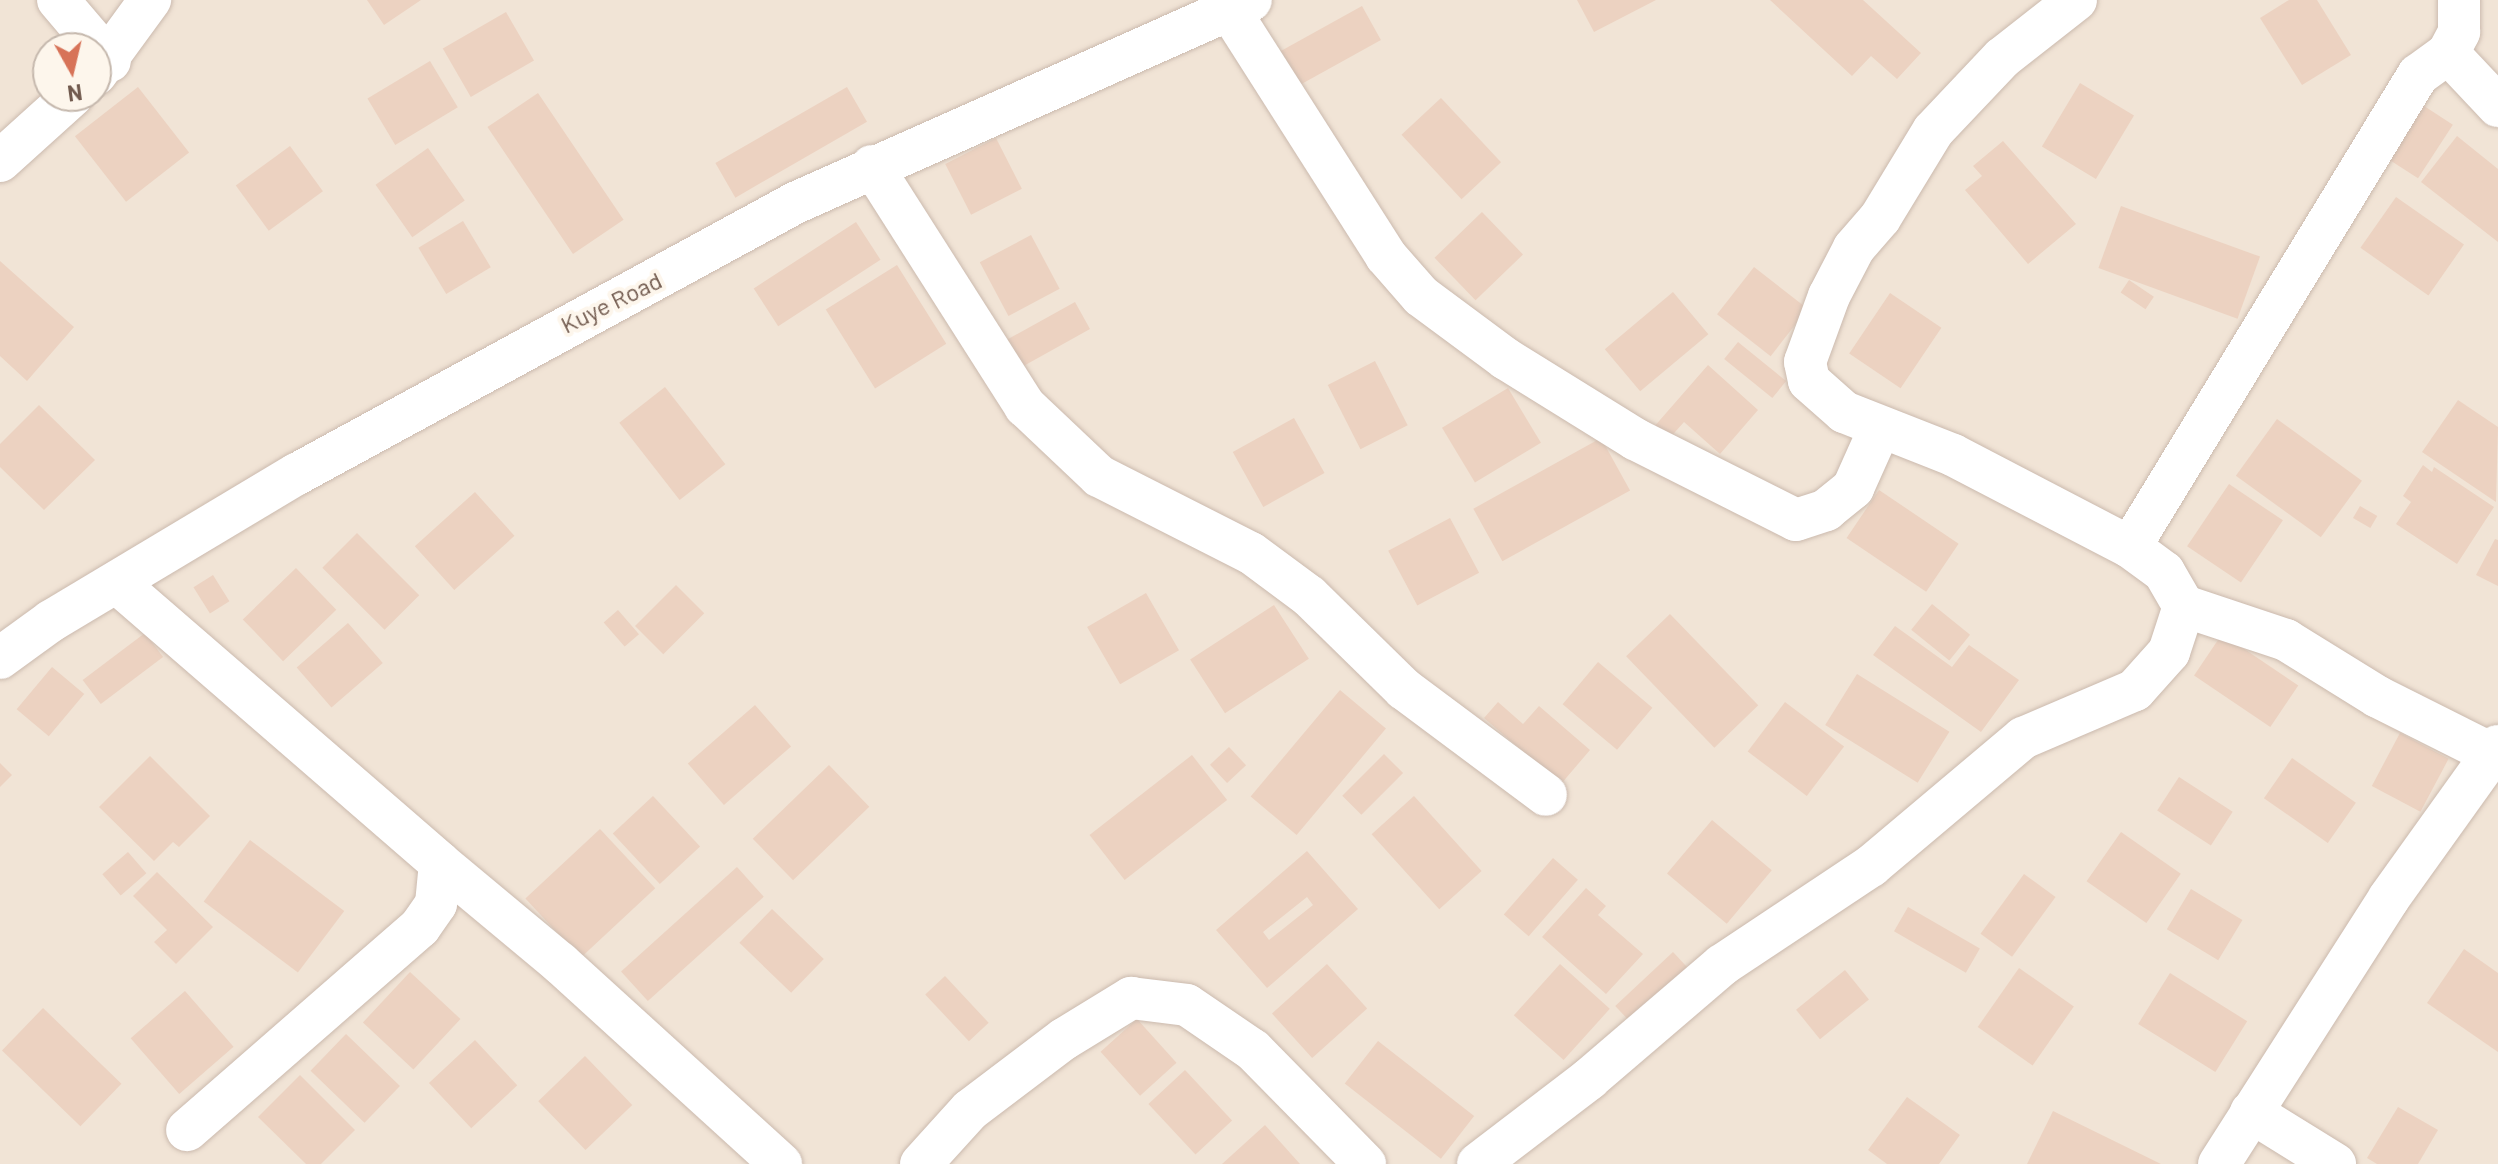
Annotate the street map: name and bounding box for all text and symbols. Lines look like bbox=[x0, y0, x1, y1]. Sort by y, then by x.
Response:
north arrow bbox=[32, 32, 112, 112]
text: N bbox=[66, 80, 84, 108]
street label: Kuye Road bbox=[556, 265, 666, 339]

